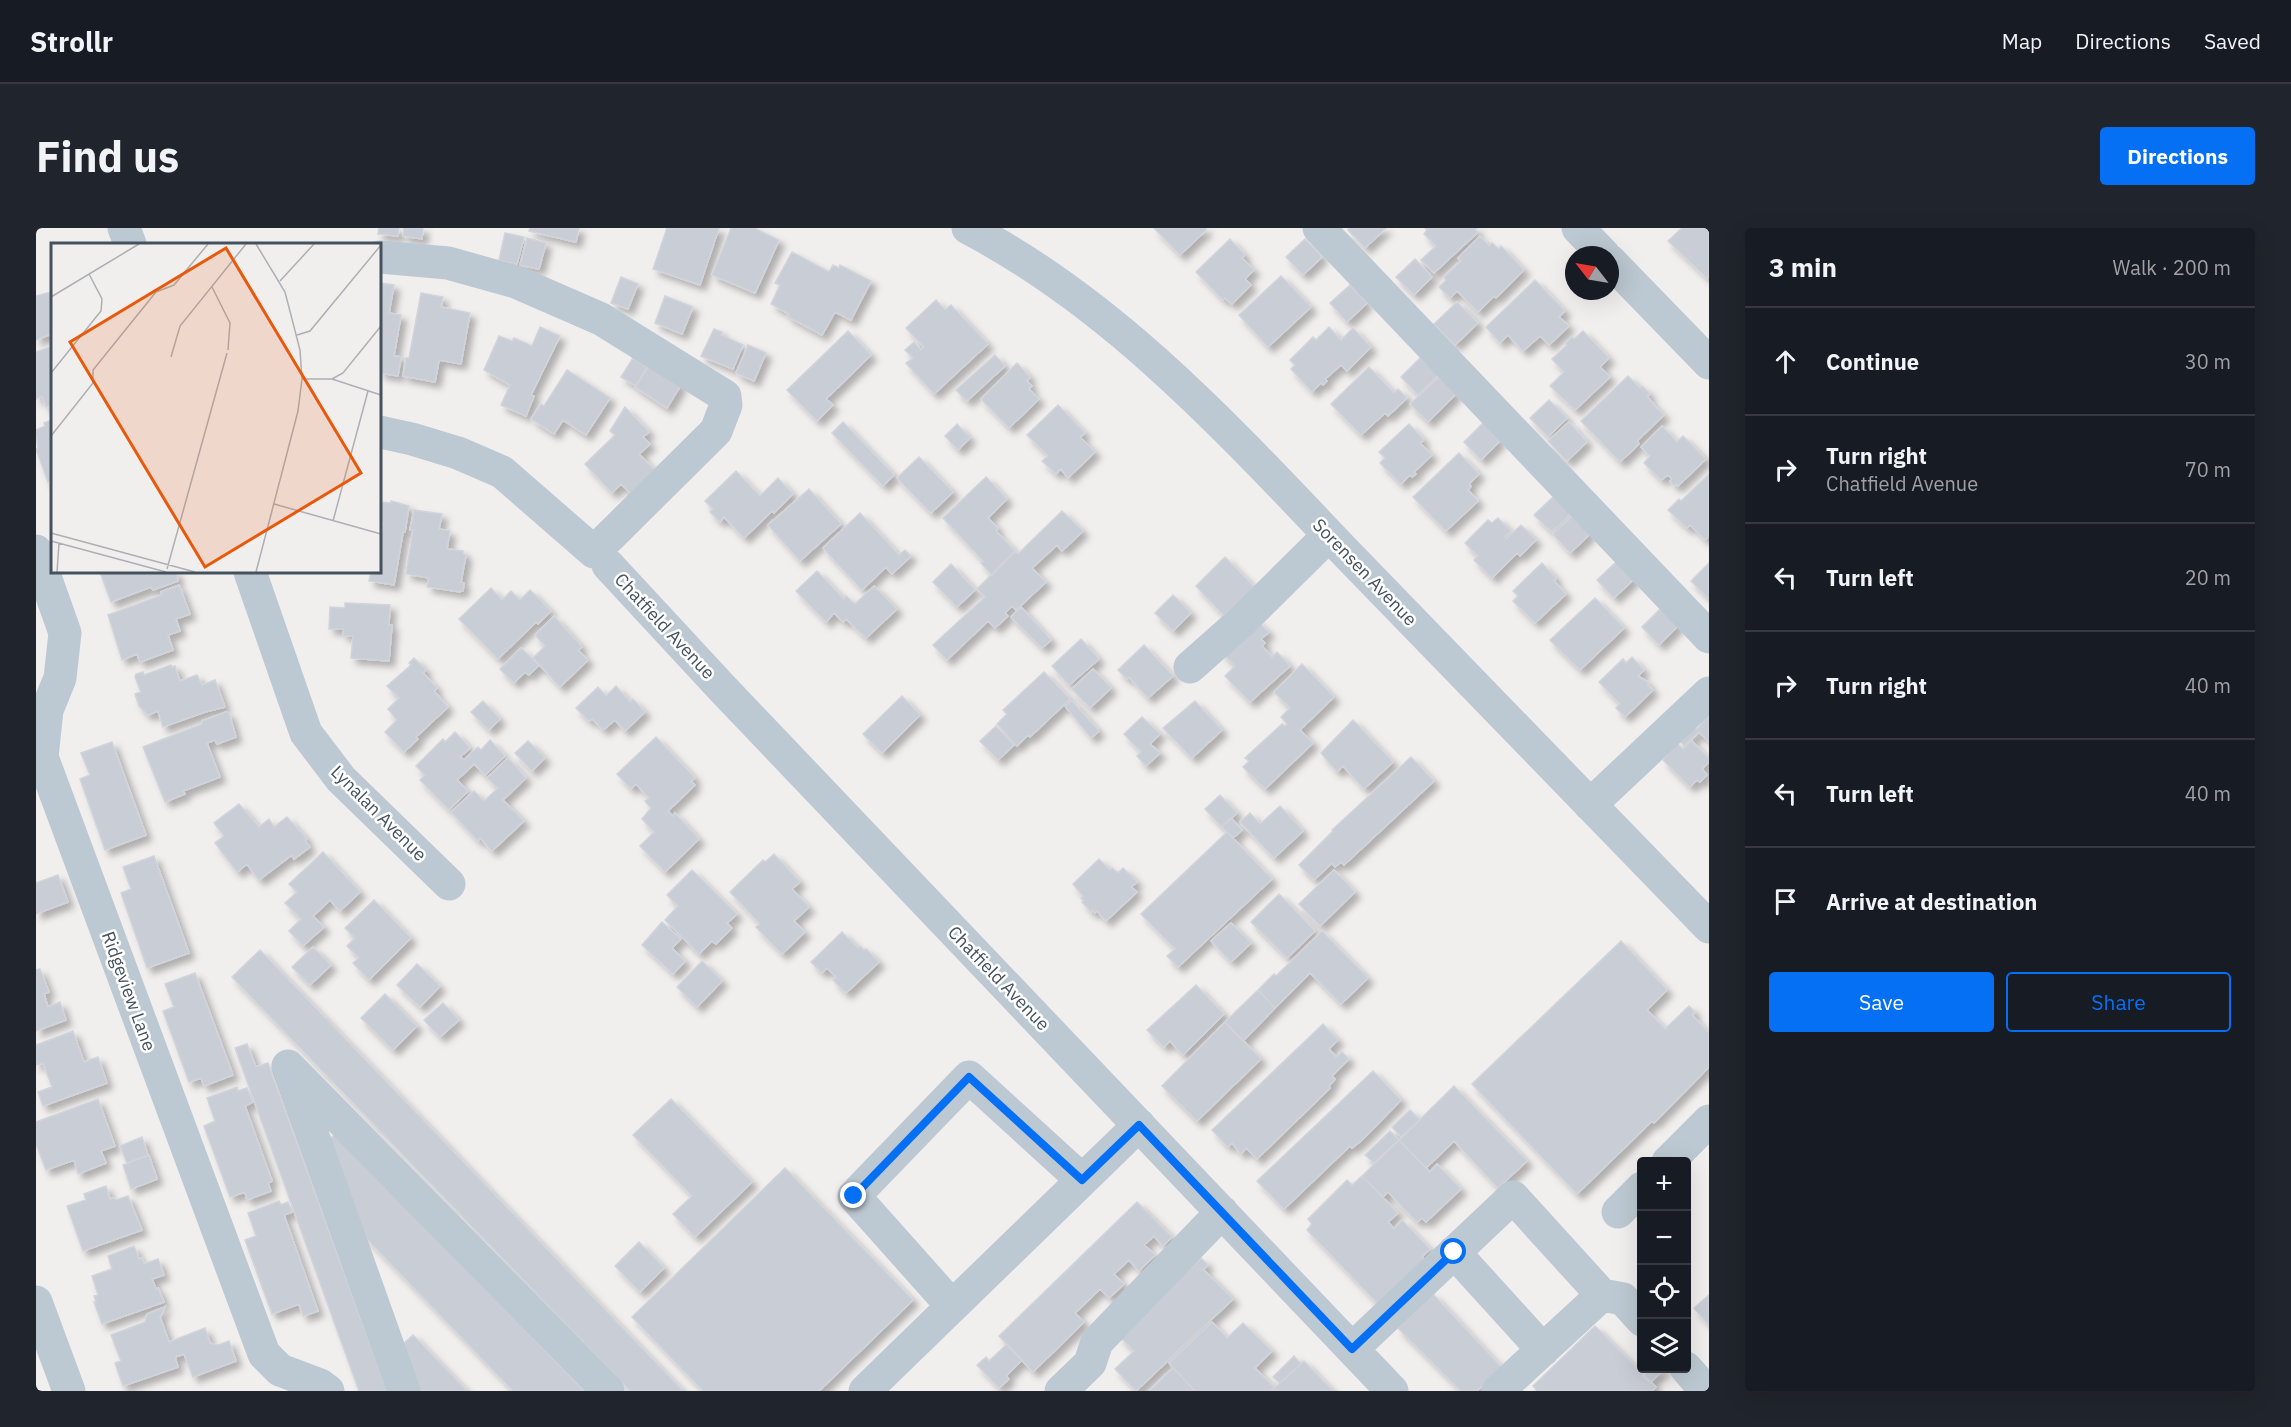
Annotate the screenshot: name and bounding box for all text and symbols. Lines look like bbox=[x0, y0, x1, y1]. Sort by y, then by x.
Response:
text: Strollr bbox=[30, 23, 113, 60]
text: Map bbox=[2002, 27, 2042, 55]
text: Directions bbox=[2075, 27, 2171, 55]
text: Saved bbox=[2204, 27, 2261, 55]
button: Directions bbox=[2100, 127, 2255, 185]
text: Find us bbox=[36, 129, 179, 184]
inset map bbox=[51, 243, 381, 573]
north arrow bbox=[1565, 246, 1619, 300]
text: 3 min bbox=[1769, 250, 1837, 284]
text: Walk · 200 m bbox=[2113, 254, 2231, 281]
icon: ahead bbox=[1769, 345, 1802, 378]
text: Continue bbox=[1826, 347, 1919, 376]
text: 30 m bbox=[2185, 348, 2231, 375]
text: Turn right bbox=[1826, 441, 1927, 470]
icon: right bbox=[1769, 453, 1802, 486]
text: 70 m bbox=[2185, 456, 2231, 483]
text: Chatfield Avenue bbox=[1826, 470, 1978, 497]
street label: Sorensen Avenue bbox=[1308, 514, 1422, 631]
icon: left bbox=[1769, 561, 1802, 594]
text: Turn left bbox=[1826, 563, 1914, 592]
text: 20 m bbox=[2185, 564, 2231, 591]
street label: Chatfield Avenue bbox=[610, 568, 720, 684]
icon: right bbox=[1769, 669, 1802, 702]
text: Turn right bbox=[1826, 671, 1927, 700]
text: 40 m bbox=[2185, 672, 2231, 699]
street label: Lynalan Avenue bbox=[326, 760, 432, 866]
icon: left bbox=[1769, 777, 1802, 810]
text: Turn left bbox=[1826, 779, 1914, 808]
text: 40 m bbox=[2185, 780, 2231, 807]
icon: arrive bbox=[1769, 885, 1802, 918]
text: Arrive at destination bbox=[1826, 887, 2037, 916]
street label: Chatfield Avenue bbox=[943, 921, 1055, 1035]
street label: Ridgeview Lane bbox=[97, 928, 161, 1054]
button: Save bbox=[1769, 972, 1994, 1032]
button: Share bbox=[2006, 972, 2231, 1032]
map controls bbox=[1637, 1157, 1691, 1373]
button: + bbox=[1637, 1157, 1691, 1211]
route end bbox=[840, 1182, 866, 1208]
button: − bbox=[1637, 1211, 1691, 1265]
route start bbox=[1440, 1238, 1466, 1264]
button: locate bbox=[1637, 1265, 1691, 1319]
button: layers bbox=[1637, 1319, 1691, 1373]

